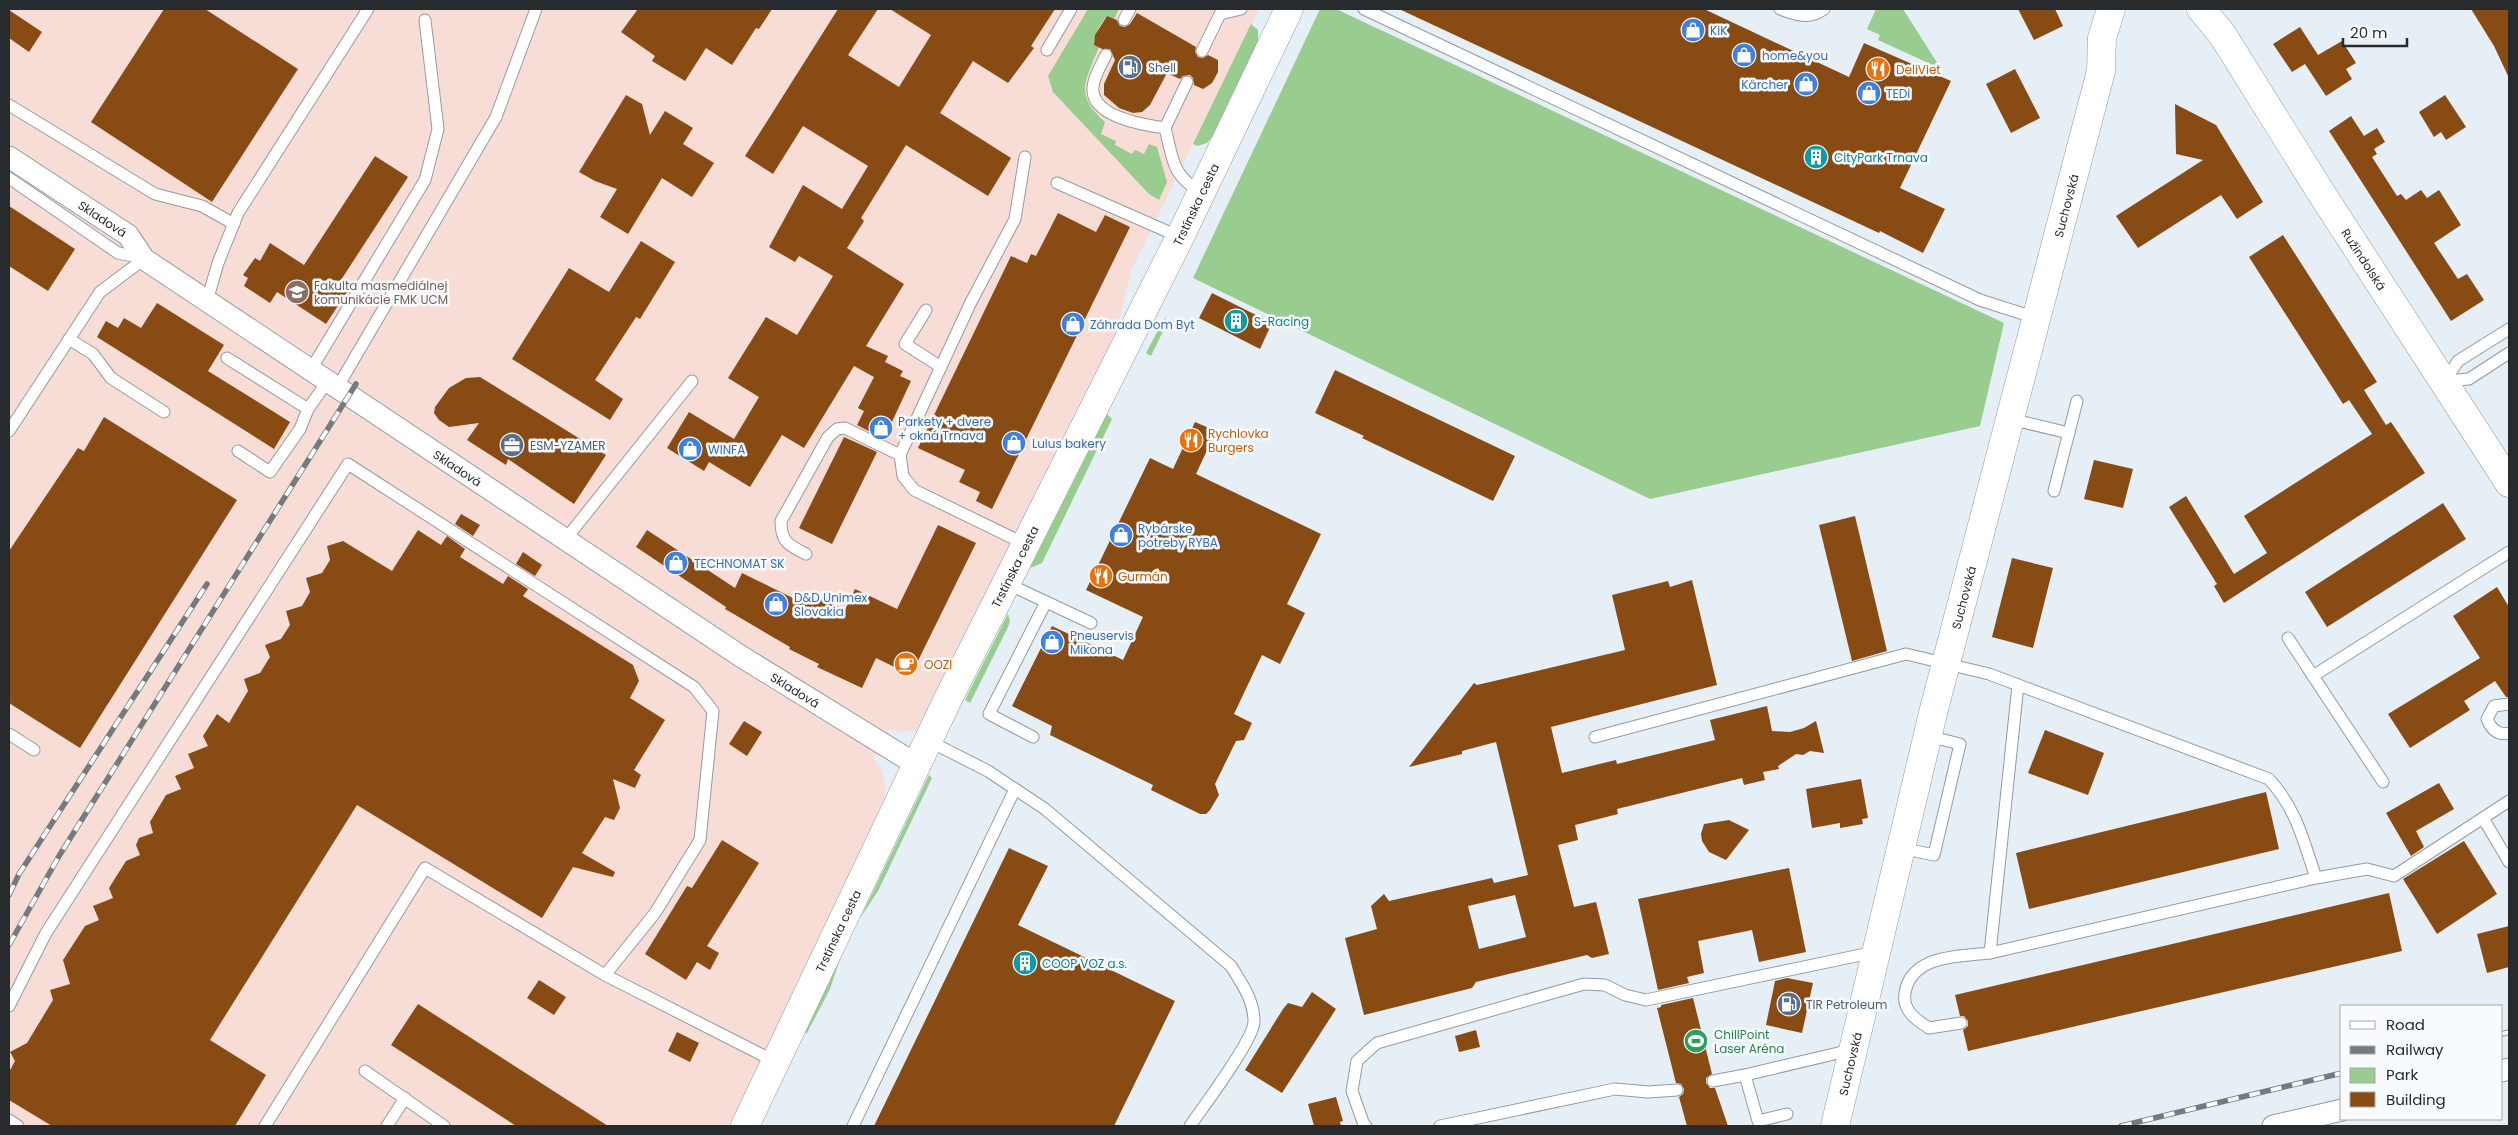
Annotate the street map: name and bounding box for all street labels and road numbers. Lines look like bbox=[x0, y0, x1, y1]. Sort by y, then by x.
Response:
street label: Trstínska cesta bbox=[1169, 160, 1223, 248]
street label: Suchovská bbox=[2049, 172, 2082, 239]
street label: Skladová bbox=[75, 196, 130, 241]
street label: Ružindolská bbox=[2338, 225, 2390, 293]
street label: Skladová bbox=[430, 445, 485, 490]
street label: Trstínska cesta bbox=[987, 523, 1042, 610]
street label: Suchovská bbox=[1947, 564, 1980, 631]
street label: Skladová bbox=[767, 668, 823, 712]
street label: Trstínska cesta bbox=[811, 887, 865, 975]
street label: Suchovská bbox=[1834, 1030, 1866, 1097]

